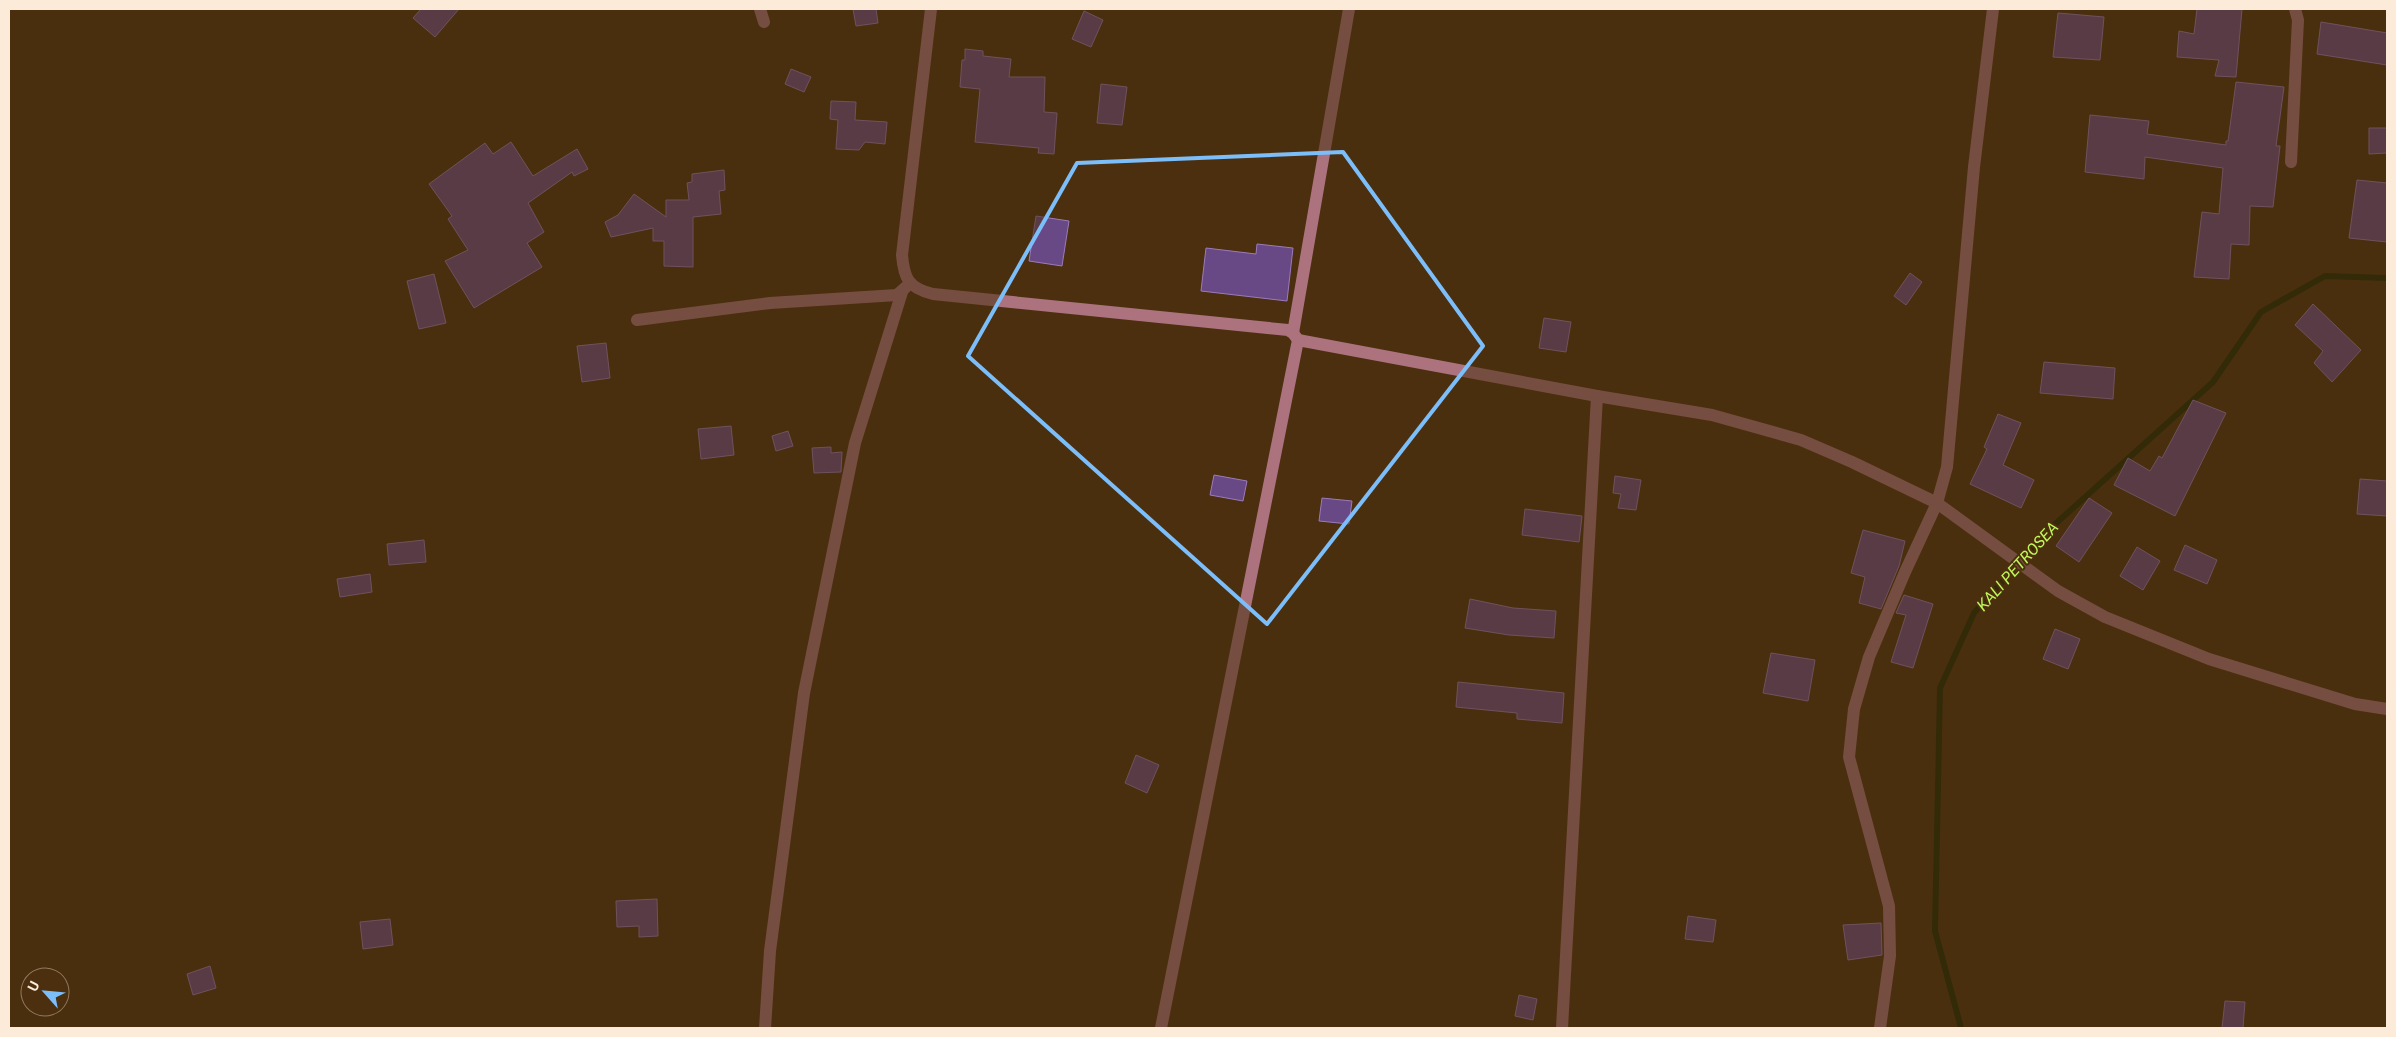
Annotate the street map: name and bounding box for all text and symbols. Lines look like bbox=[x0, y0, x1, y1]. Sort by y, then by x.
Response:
water label: KALI PETROSEA bbox=[1973, 518, 2062, 615]
north arrow bbox=[20, 967, 70, 1017]
text: U bbox=[24, 978, 43, 994]

